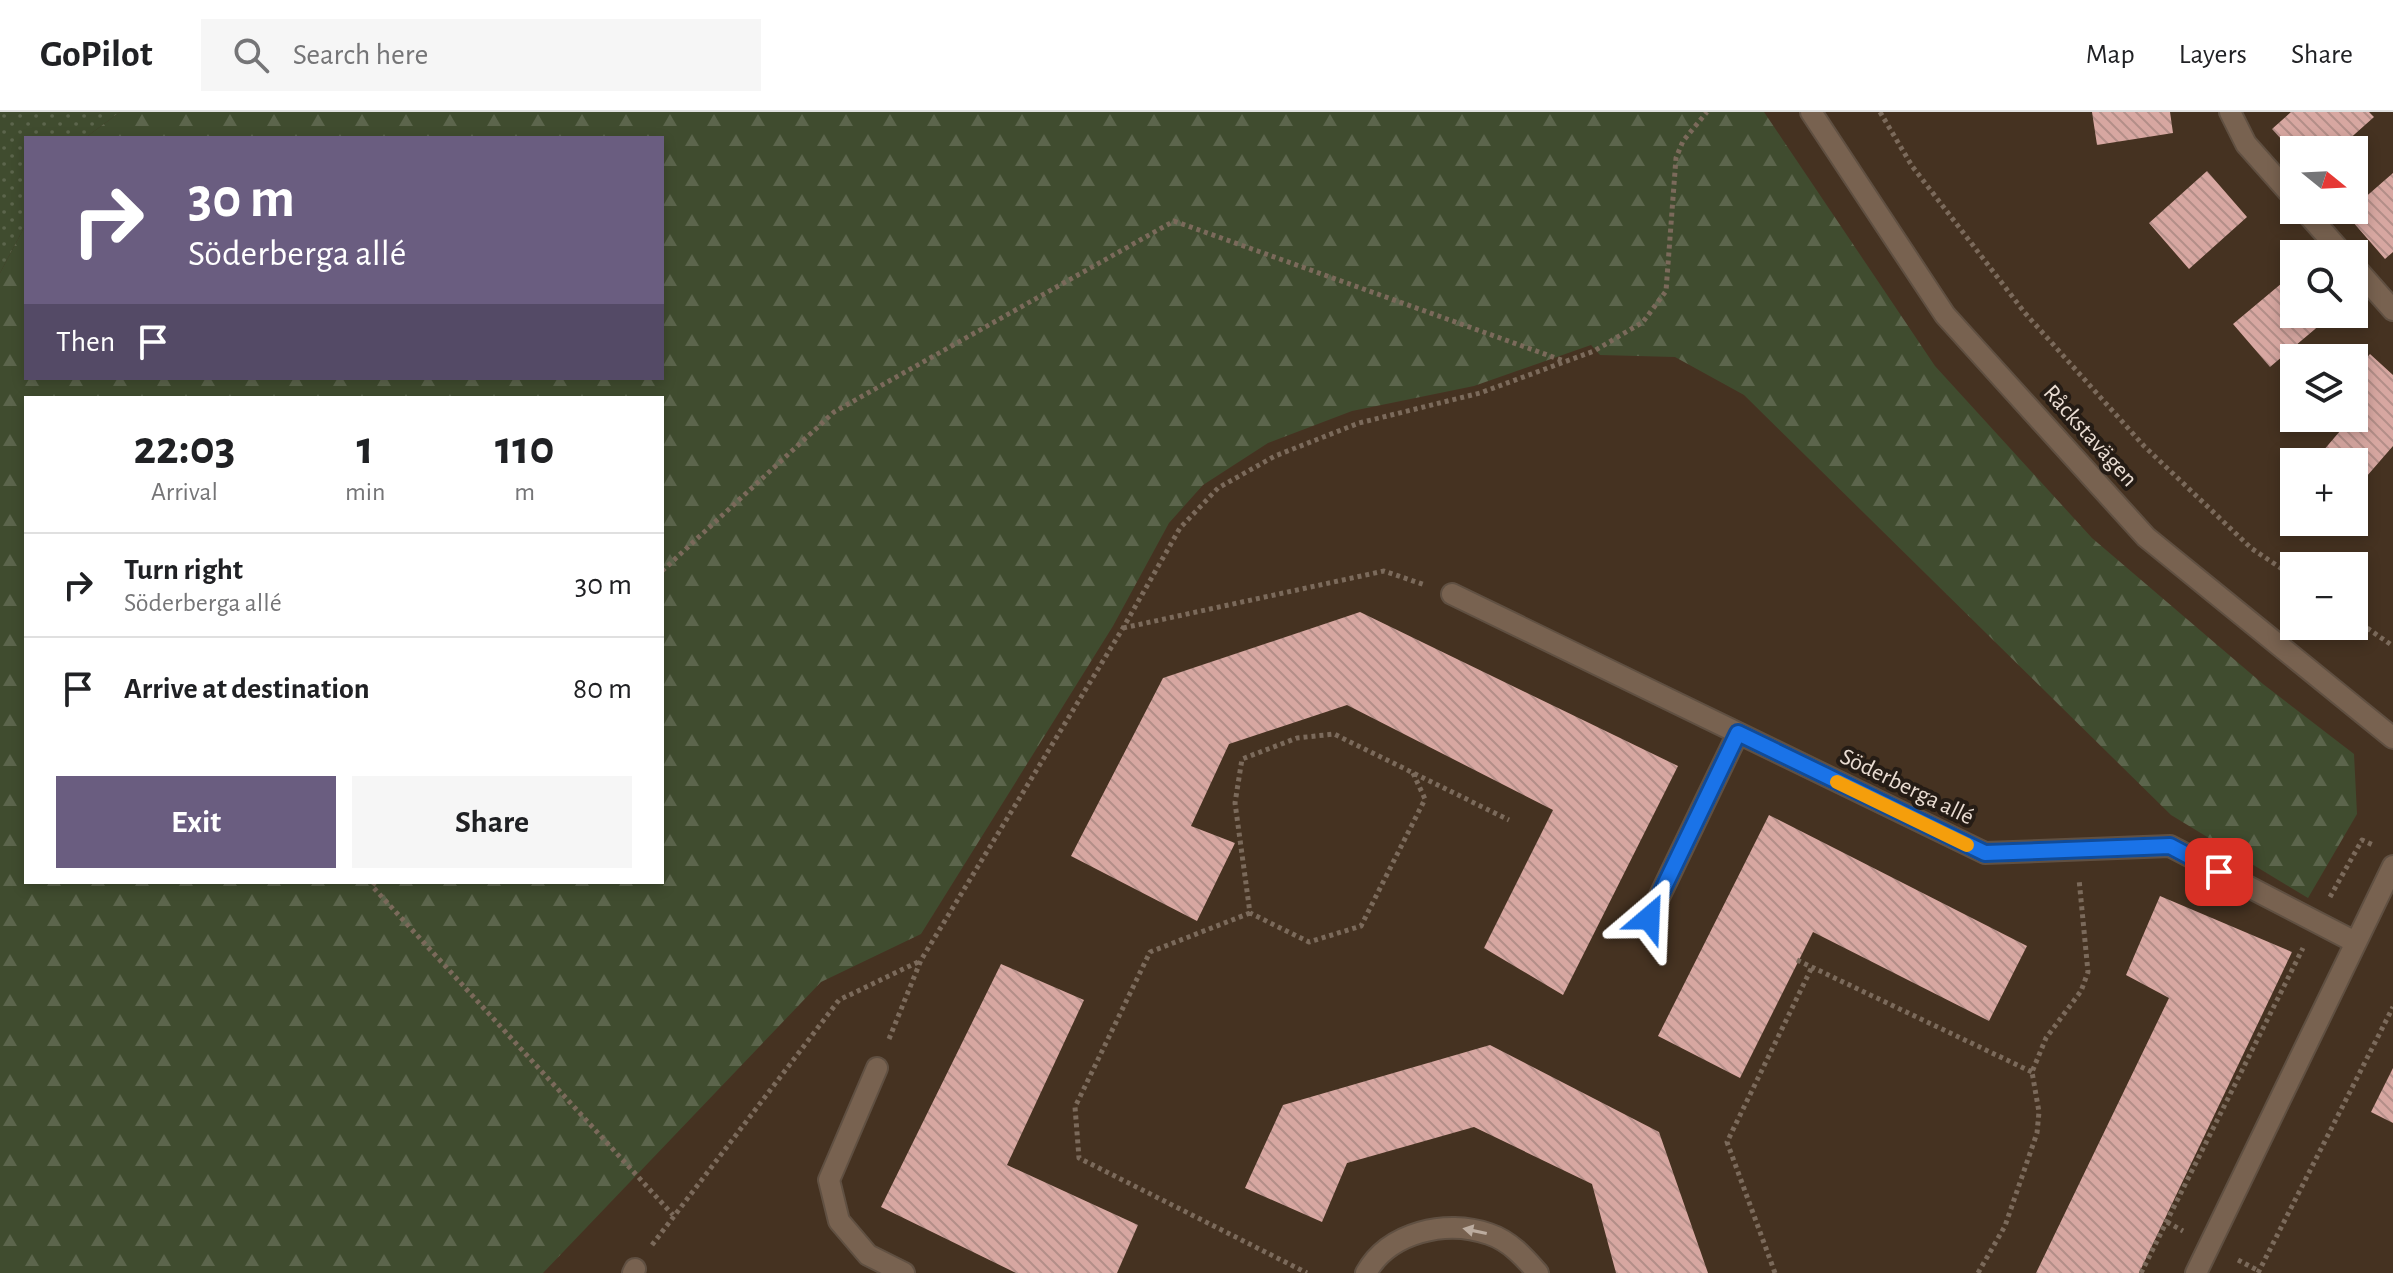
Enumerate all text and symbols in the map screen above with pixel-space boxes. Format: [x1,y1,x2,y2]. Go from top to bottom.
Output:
search box [201,19,761,91]
icon: search [229,33,273,77]
text: GoPilot [40,36,153,74]
text: Search here [293,40,428,70]
text: Map [2086,41,2135,69]
text: Layers [2179,41,2247,69]
text: Share [2291,41,2353,69]
north arrow [2280,136,2368,224]
map controls [2280,136,2368,640]
icon: right [56,168,160,272]
text: 30 m [188,171,295,227]
text: Söderberga allé [188,236,406,272]
button: search [2280,240,2368,328]
icon: arrive [131,320,175,364]
text: Then [56,327,115,357]
button: layers [2280,344,2368,432]
street label: Råckstavägen [2038,381,2142,491]
text: 22:03 [134,425,235,473]
text: 1 [357,425,374,473]
text: 110 [495,425,555,473]
button: + [2280,448,2368,536]
text: Arrival [151,479,218,505]
text: min [345,479,385,505]
text: m [514,479,535,505]
button: − [2280,552,2368,640]
text: Turn right [124,555,243,585]
icon: right [56,563,100,607]
text: 30 m [575,570,632,600]
text: Söderberga allé [124,590,282,616]
icon: arrive [56,667,100,711]
text: Arrive at destination [124,674,370,704]
text: 80 m [573,674,632,704]
street label: Söderberga allé [1836,744,1978,830]
button: Exit [56,776,336,868]
button: Share [352,776,632,868]
pin [2185,838,2253,906]
icon: arrive [2197,850,2241,894]
position arrow [1607,876,1691,960]
one-way arrow [1462,1224,1487,1237]

